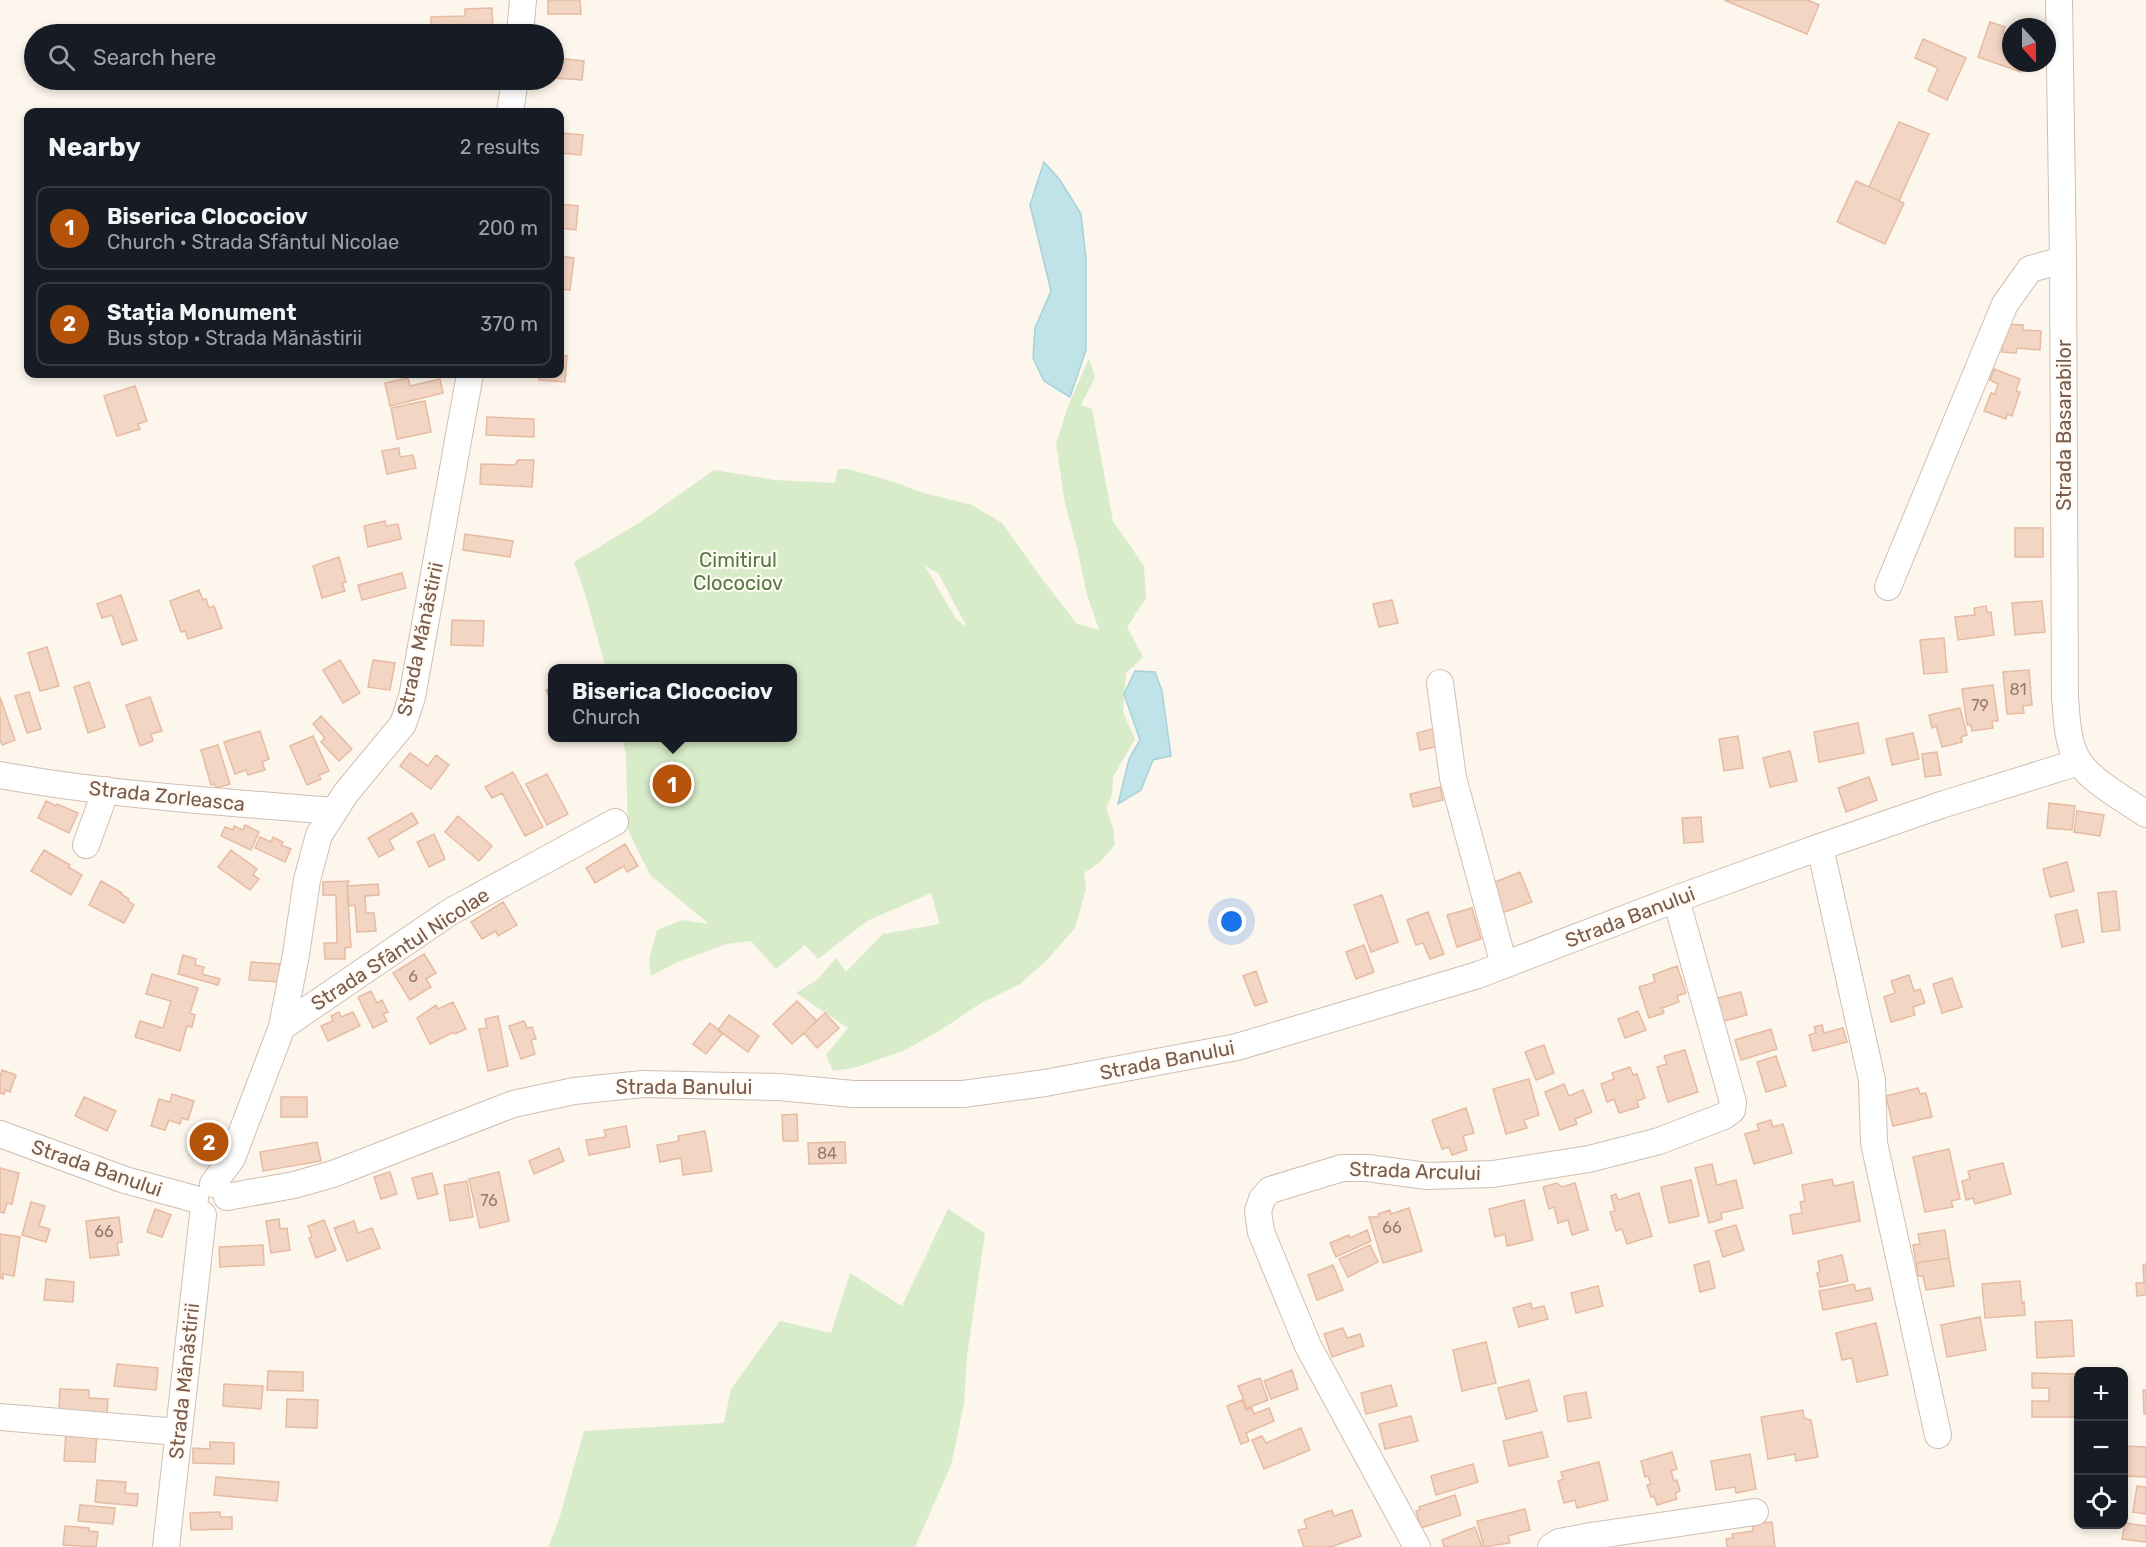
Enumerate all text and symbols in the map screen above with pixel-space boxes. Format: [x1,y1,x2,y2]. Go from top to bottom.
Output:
north arrow [2002,18,2056,72]
search box [24,24,564,90]
icon: search [45,41,78,74]
text: Search here [93,44,216,71]
text: Nearby [48,132,141,163]
text: 2 results [460,135,540,159]
text: Biserica Clocociov [107,203,308,230]
text: 1 [65,216,74,240]
text: 200 m [478,216,538,240]
text: Church · Strada Sfântul Nicolae [107,230,399,254]
text: Stația Monument [107,299,296,326]
text: 2 [63,312,76,336]
text: 370 m [480,312,538,336]
text: Bus stop · Strada Mănăstirii [107,326,362,350]
street label: Strada Basarabilor [2052,339,2076,511]
park label: Cimitirul Clocociov [693,548,783,595]
street label: Strada Mănăstirii [392,560,448,718]
popup [548,664,797,742]
text: Biserica Clocociov [572,678,773,705]
house number: 81 [2009,680,2027,699]
house number: 79 [1971,696,1989,715]
text: Church [572,705,640,729]
pin: 1 [652,762,692,806]
street label: Strada Zorleasca [88,776,246,816]
street label: Strada Banului [1562,881,1698,953]
street label: Strada Sfântul Nicolae [306,882,494,1016]
your location [1217,907,1246,936]
house number: 6 [408,967,418,986]
street label: Strada Banului [1098,1035,1236,1085]
street label: Strada Banului [616,1075,752,1099]
pin: 2 [190,1120,228,1164]
street label: Strada Banului [28,1134,166,1202]
house number: 84 [817,1144,837,1163]
street label: Strada Arcului [1349,1157,1481,1185]
house number: 76 [480,1191,498,1210]
house number: 66 [1382,1218,1402,1237]
house number: 66 [94,1222,114,1241]
street label: Strada Mănăstirii [164,1302,204,1460]
map controls [2074,1367,2128,1529]
button: + [2074,1367,2128,1421]
button: − [2074,1421,2128,1475]
button: locate [2074,1475,2128,1529]

